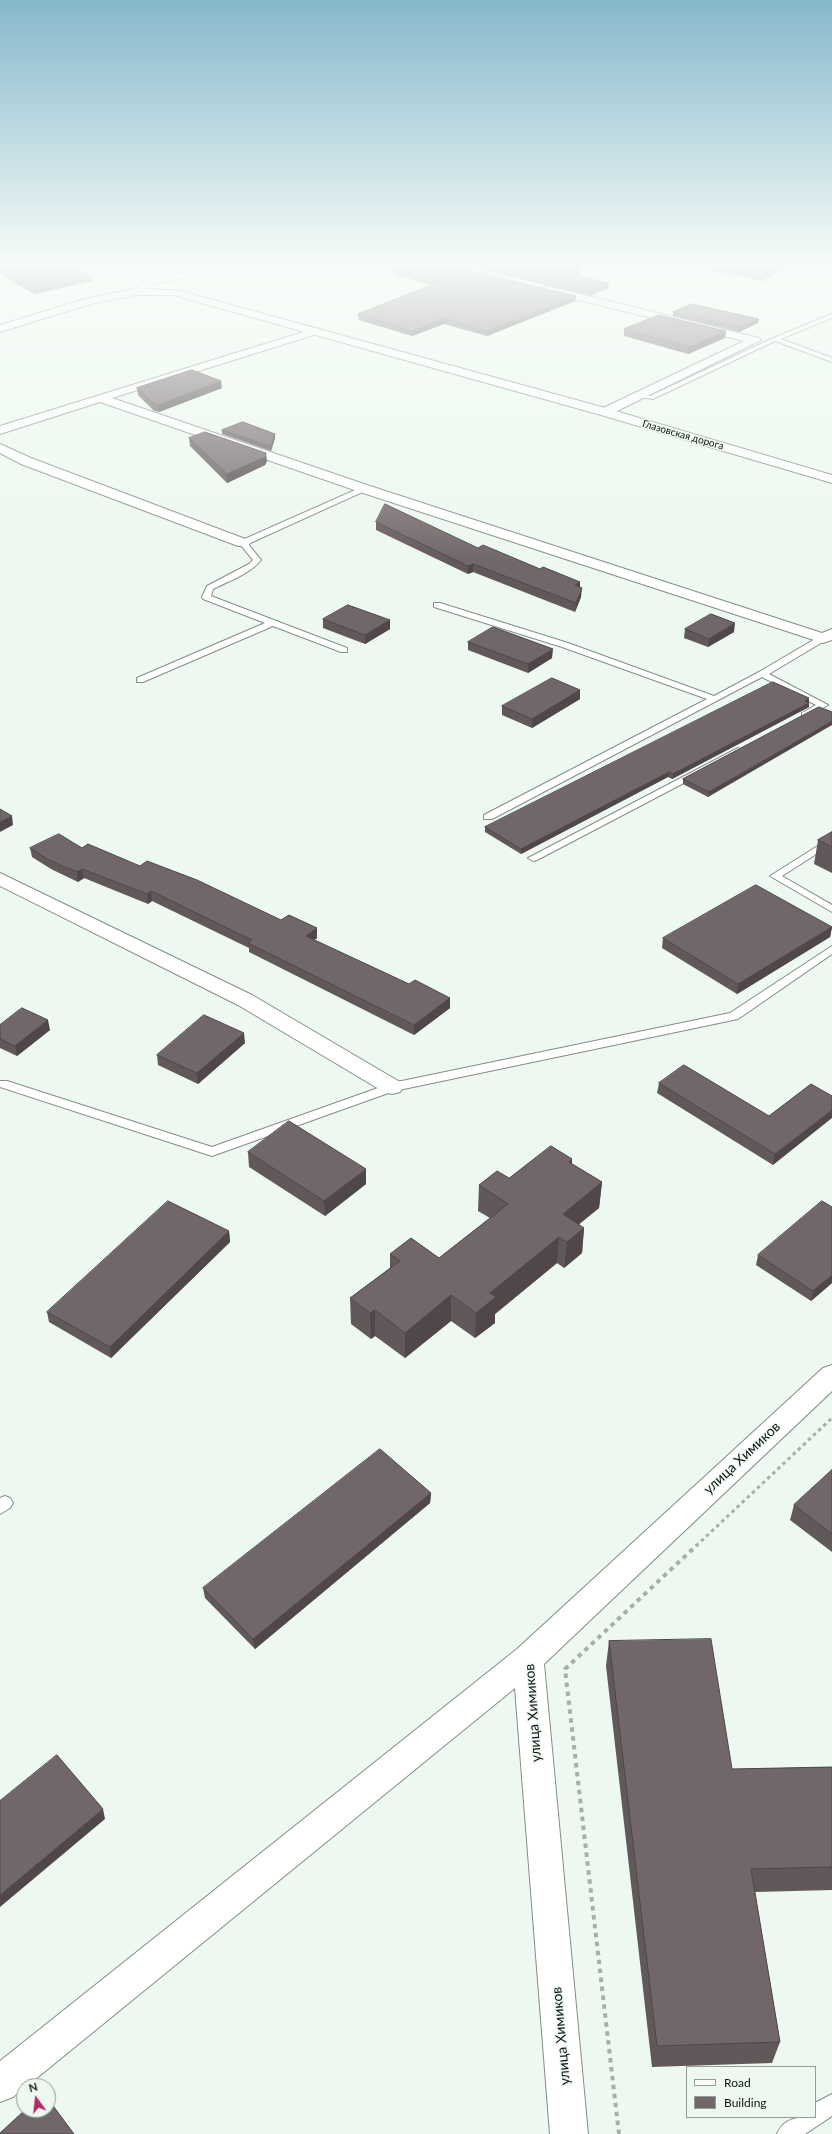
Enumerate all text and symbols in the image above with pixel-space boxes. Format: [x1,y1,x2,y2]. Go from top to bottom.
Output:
street label: Глазовская дорога [641,418,725,452]
street label: улица Химиков [700,1418,784,1498]
street label: улица Химиков [521,1663,545,1763]
street label: улица Химиков [548,1986,574,2086]
legend [686,2066,816,2118]
text: Road [724,2075,751,2090]
north arrow [16,2078,56,2118]
text: N [27,2080,39,2094]
text: Building [724,2095,767,2110]

